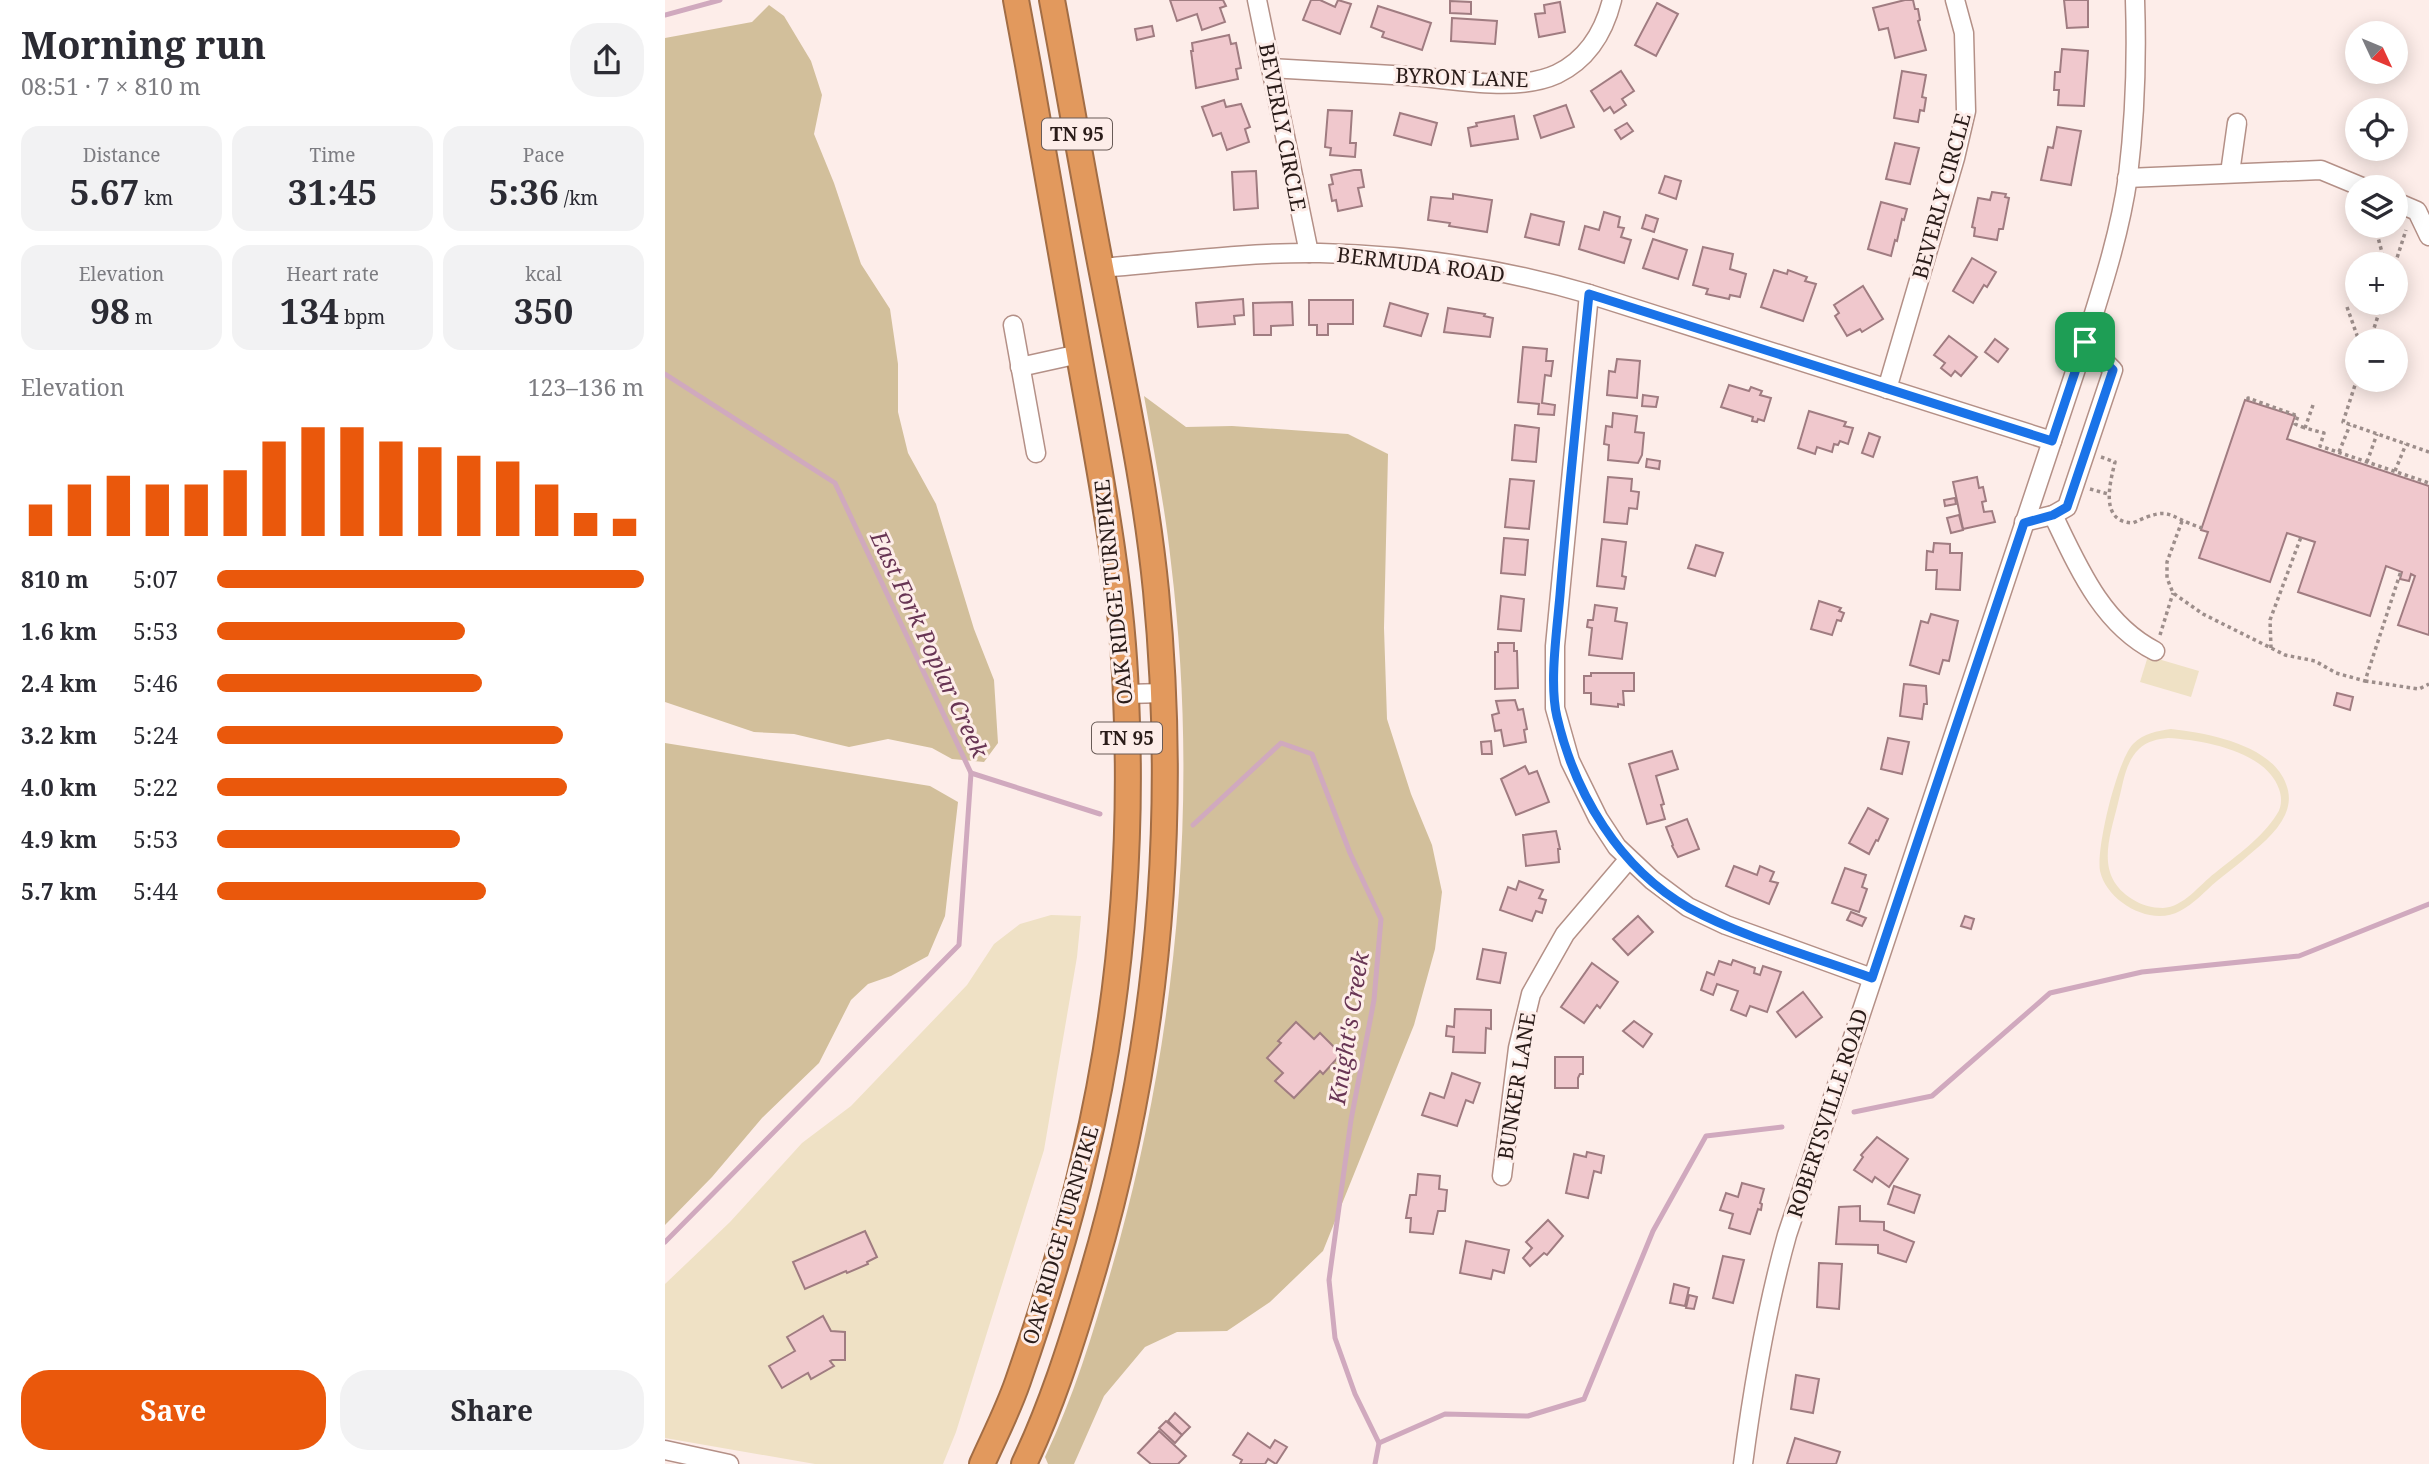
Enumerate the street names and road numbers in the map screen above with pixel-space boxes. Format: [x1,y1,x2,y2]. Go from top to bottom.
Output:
street label: BEVERLY CIRCLE [1253,40,1313,214]
street label: BYRON LANE [1395,61,1529,93]
street label: BEVERLY CIRCLE [1905,110,1977,282]
road number: TN 95 [1042,118,1112,150]
street label: BERMUDA ROAD [1335,240,1507,288]
street label: OAK RIDGE TURNPIKE [1087,478,1139,706]
road number: TN 95 [1092,722,1162,754]
street label: ROBERTSVILLE ROAD [1780,1005,1874,1221]
street label: BUNKER LANE [1491,1010,1541,1162]
street label: OAK RIDGE TURNPIKE [1015,1122,1105,1348]

